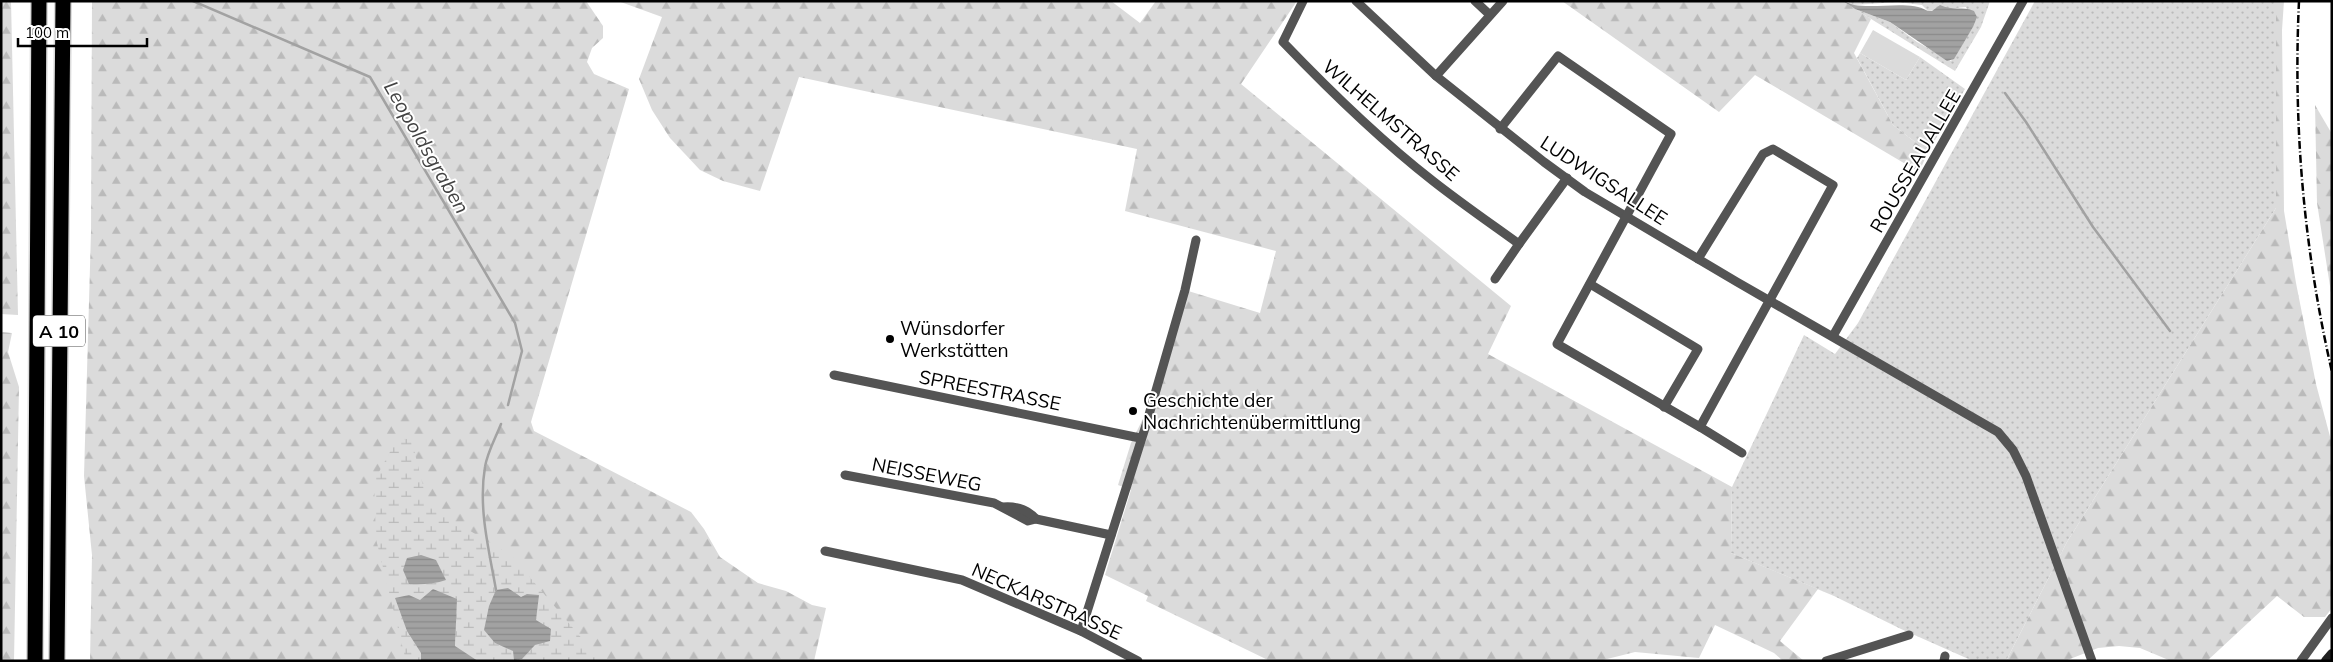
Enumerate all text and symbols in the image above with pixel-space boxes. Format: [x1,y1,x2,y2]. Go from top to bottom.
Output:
scale bar [18,15,146,47]
text: 100 m [25,23,69,42]
street label: WILHELMSTRASSE [1318,54,1464,186]
water label: Leopoldsgraben [379,76,475,218]
street label: ROUSSEAUALLEE [1864,85,1966,237]
street label: LUDWIGSALLEE [1536,130,1672,230]
road number: A 10 [33,316,85,346]
place label: Wünsdorfer Werkstätten [900,316,1009,362]
marker: Wünsdorfer Werkstätten [884,333,896,345]
street label: SPREESTRASSE [917,364,1063,416]
place label: Geschichte der Nachrichtenübermittlung [1143,388,1361,434]
marker: Geschichte der Nachrichtenübermittlung [1127,405,1139,417]
street label: NEISSEWEG [870,452,984,496]
street label: NECKARSTRASSE [968,557,1126,645]

